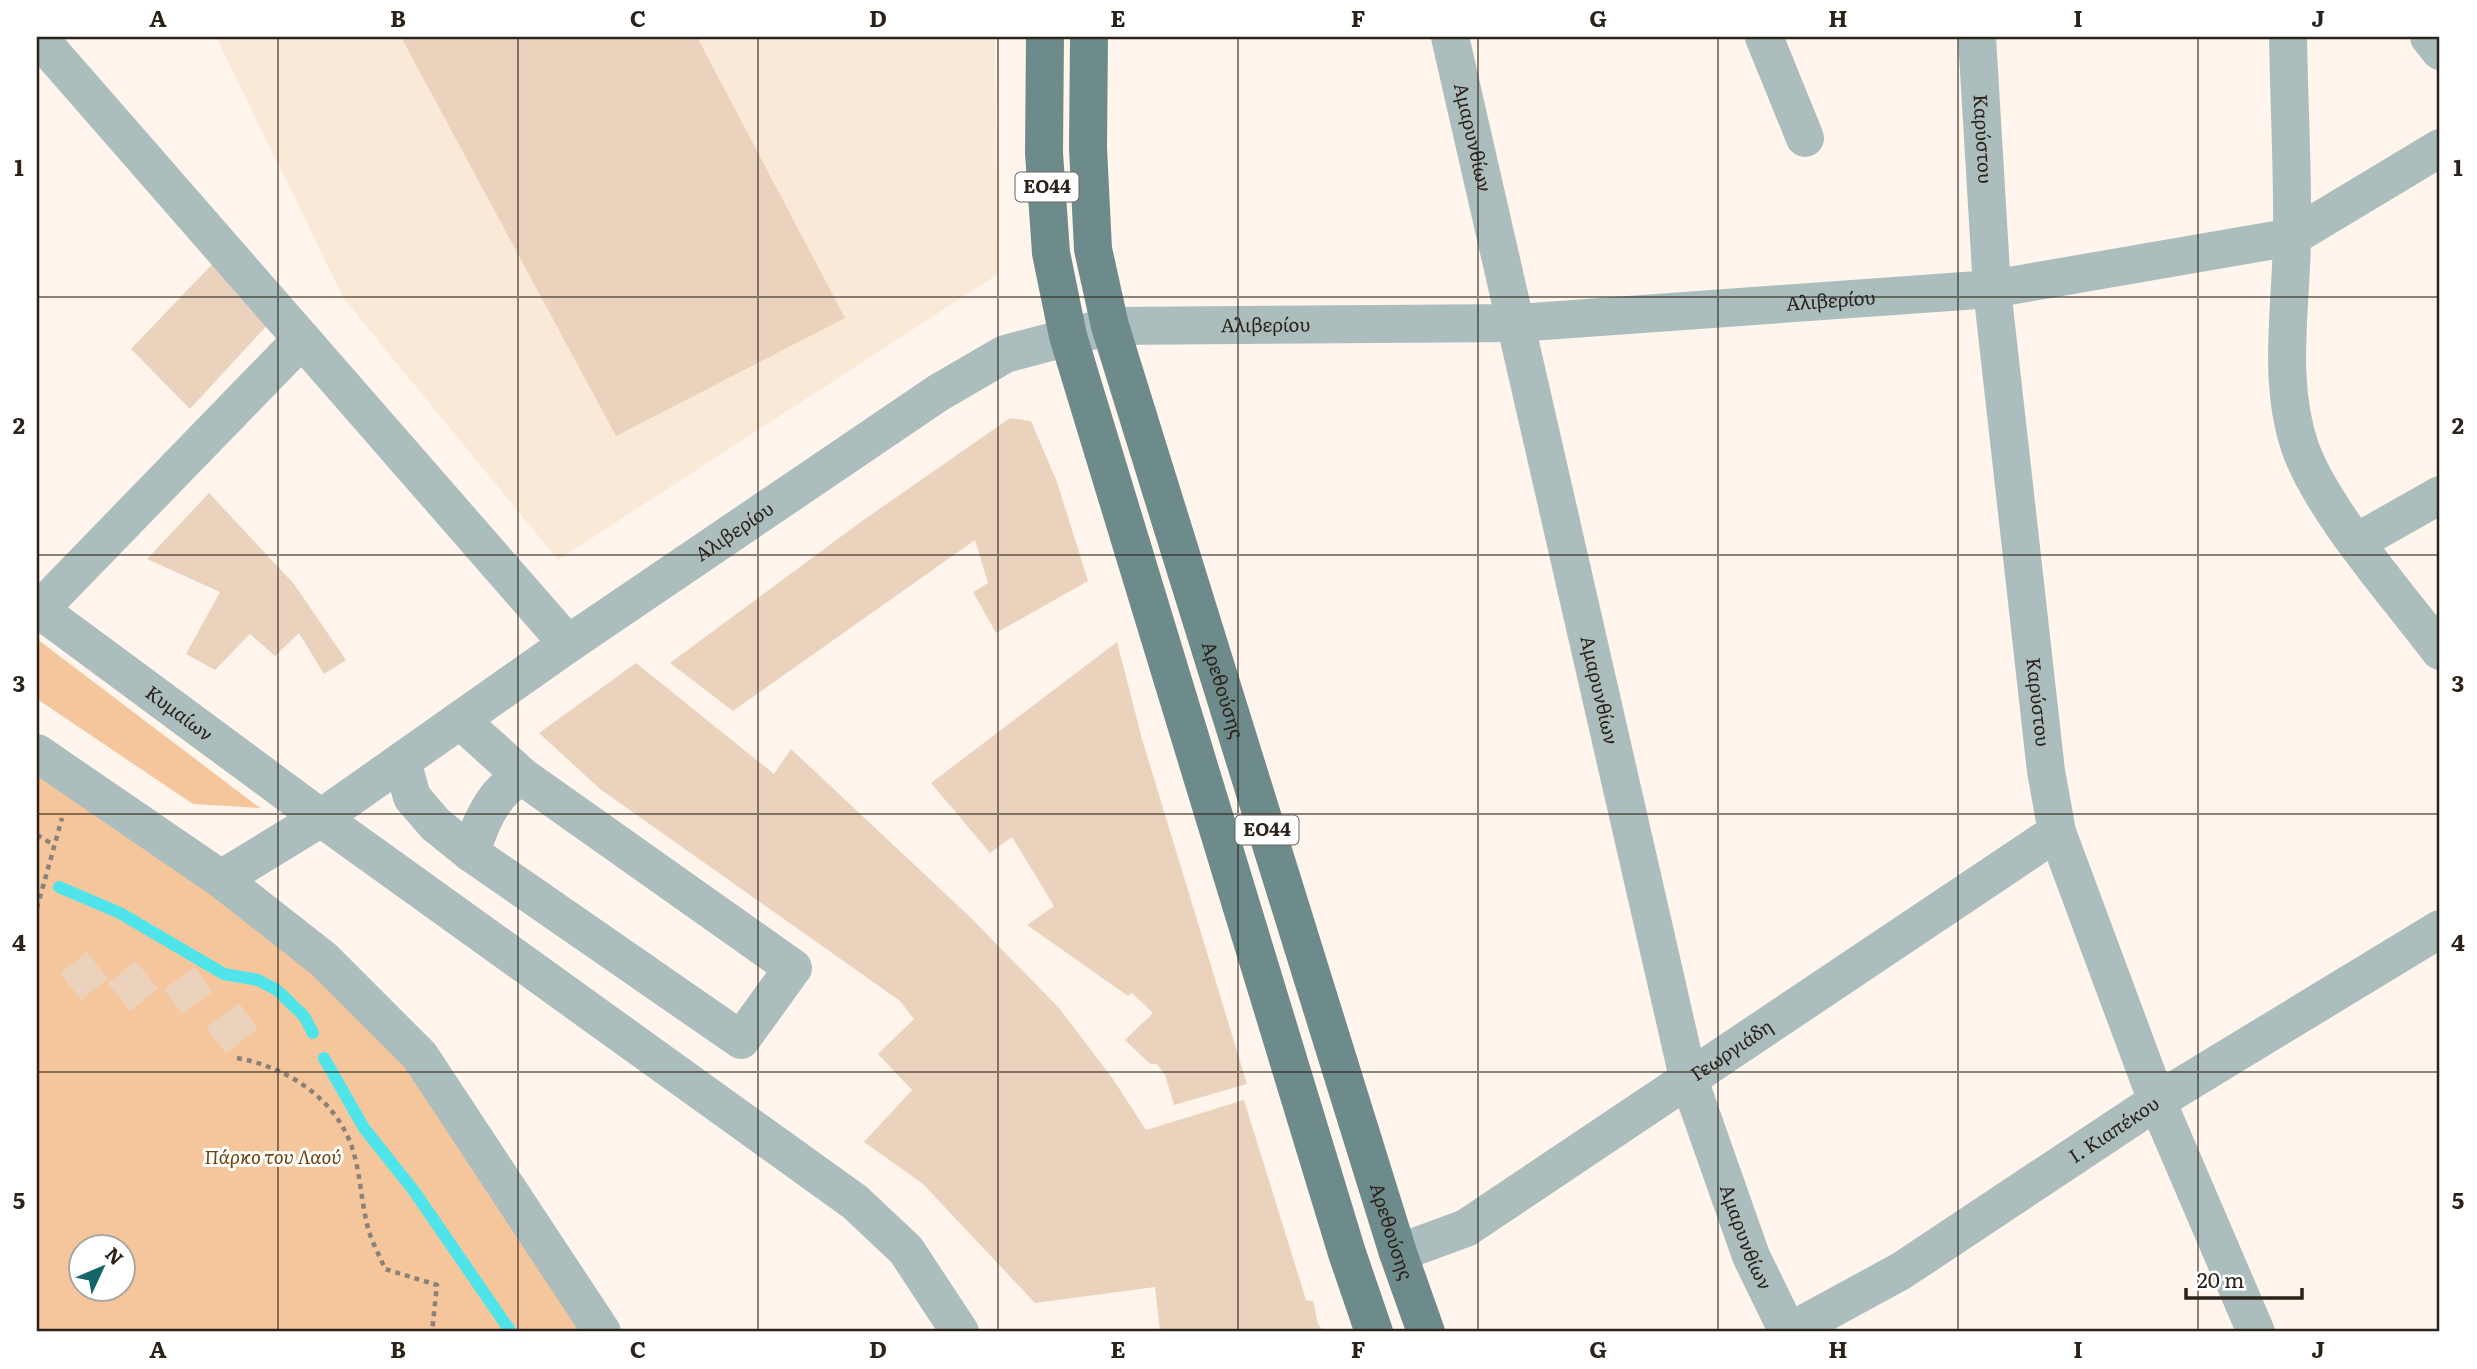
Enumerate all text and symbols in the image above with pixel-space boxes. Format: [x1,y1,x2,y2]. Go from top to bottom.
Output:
text: A [149,0,167,34]
text: B [390,0,406,34]
text: C [630,0,646,34]
text: D [869,0,887,34]
text: E [1110,0,1126,34]
text: F [1351,0,1366,34]
text: G [1589,0,1607,34]
text: H [1828,0,1848,34]
text: I [2073,0,2083,34]
text: J [2311,0,2325,34]
street label: Αμαρυνθίων [1448,80,1500,195]
street label: Καρύστου [1967,93,2001,184]
text: 1 [14,149,24,183]
text: 1 [2453,149,2463,183]
road number: ΕΟ44 [1016,172,1078,202]
street label: Αλιβερίου [1785,282,1876,317]
street label: Αλιβερίου [1221,310,1310,338]
text: 2 [13,407,25,441]
text: 2 [2452,407,2464,441]
street label: Αλιβερίου [689,494,778,567]
street label: Αμαρυνθίων [1574,632,1627,747]
street label: Αρεθούσης [1196,638,1252,742]
street label: Καρύστου [2020,656,2058,748]
text: 3 [13,665,25,699]
text: 3 [2452,665,2464,699]
street label: Κυμαίων [140,678,220,747]
road number: ΕΟ44 [1236,816,1298,844]
text: 4 [12,924,26,958]
text: 4 [2451,924,2465,958]
street label: Γεωργιάδη [1684,1012,1778,1087]
street label: Ι. Κιαπέκου [2062,1089,2164,1169]
park label: Πάρκο του Λαού [204,1142,342,1170]
street label: Αρεθούσης [1364,1179,1421,1283]
street label: Αμαρυνθίων [1714,1180,1780,1294]
text: 5 [13,1182,25,1216]
text: 5 [2452,1182,2464,1216]
north arrow [66,1232,136,1302]
text: N [99,1240,131,1271]
scale bar [2186,1257,2302,1301]
text: 20 m [2197,1263,2244,1294]
text: A [149,1331,167,1365]
text: B [390,1331,406,1365]
text: C [630,1331,646,1365]
text: D [869,1331,887,1365]
text: E [1110,1331,1126,1365]
text: F [1351,1331,1366,1365]
text: G [1589,1331,1607,1365]
text: H [1828,1331,1848,1365]
text: I [2073,1331,2083,1365]
text: J [2311,1331,2325,1365]

